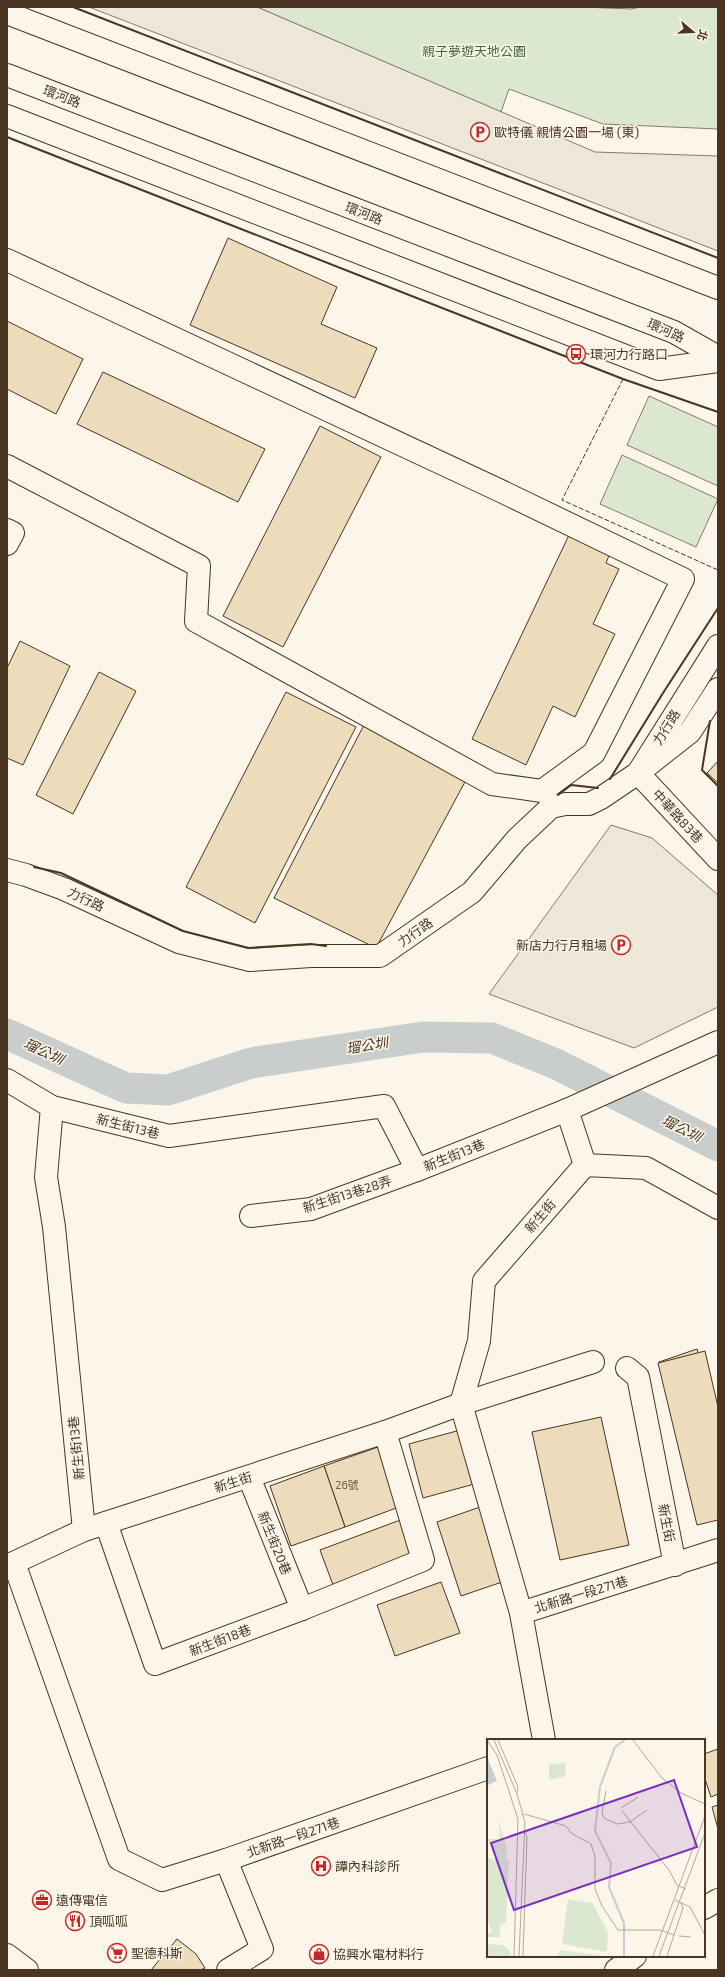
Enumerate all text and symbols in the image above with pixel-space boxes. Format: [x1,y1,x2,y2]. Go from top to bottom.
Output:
north arrow [673,12,713,52]
text: 北 [695,28,711,43]
park label: 親子夢遊天地公園 [422,43,526,59]
street label: 環河路 [41,82,83,110]
parking icon: 歐特儀 親情公園一場 (東) [469,121,491,143]
place label: 歐特儀 親情公園一場 (東) [494,124,639,140]
street label: 環河路 [343,199,385,227]
street label: 環河路 [645,315,687,345]
bus stop icon: 環河力行路口 [565,343,587,365]
place label: 環河力行路口 [590,346,668,362]
street label: 力行路 [649,706,683,748]
street label: 中華路83巷 [649,786,707,846]
street label: 力行路 [65,884,107,914]
street label: 力行路 [394,914,436,950]
parking icon: 新店力行月租場 [610,934,632,956]
place label: 新店力行月租場 [516,937,607,953]
water label: 瑠公圳 [345,1033,391,1057]
water label: 瑠公圳 [21,1034,68,1068]
street label: 新生街13巷 [95,1110,161,1142]
water label: 瑠公圳 [659,1111,706,1146]
street label: 新生街13巷 [421,1136,487,1174]
street label: 新生街13巷28弄 [300,1172,394,1216]
street label: 新生街 [521,1196,559,1236]
street label: 新生街13巷 [65,1415,87,1481]
street label: 新生街 [212,1468,254,1496]
house number: 26號 [335,1478,359,1491]
street label: 新生街 [655,1502,679,1544]
street label: 新生街20巷 [255,1509,295,1577]
street label: 北新路一段271巷 [532,1572,630,1616]
street label: 新生街18巷 [187,1621,253,1659]
inset map [487,1739,705,1957]
street label: 北新路一段271巷 [244,1814,342,1860]
hospital icon: 譚內科診所 [310,1855,332,1877]
place label: 譚內科診所 [335,1858,400,1874]
office icon: 遠傳電信 [31,1889,53,1911]
place label: 遠傳電信 [56,1892,108,1908]
restaurant icon: 頂呱呱 [64,1910,86,1932]
place label: 頂呱呱 [89,1913,128,1929]
supermarket icon: 聖德科斯 [106,1942,128,1964]
shop icon: 協興水電材料行 [308,1943,330,1965]
place label: 聖德科斯 [131,1945,183,1961]
place label: 協興水電材料行 [333,1946,424,1962]

